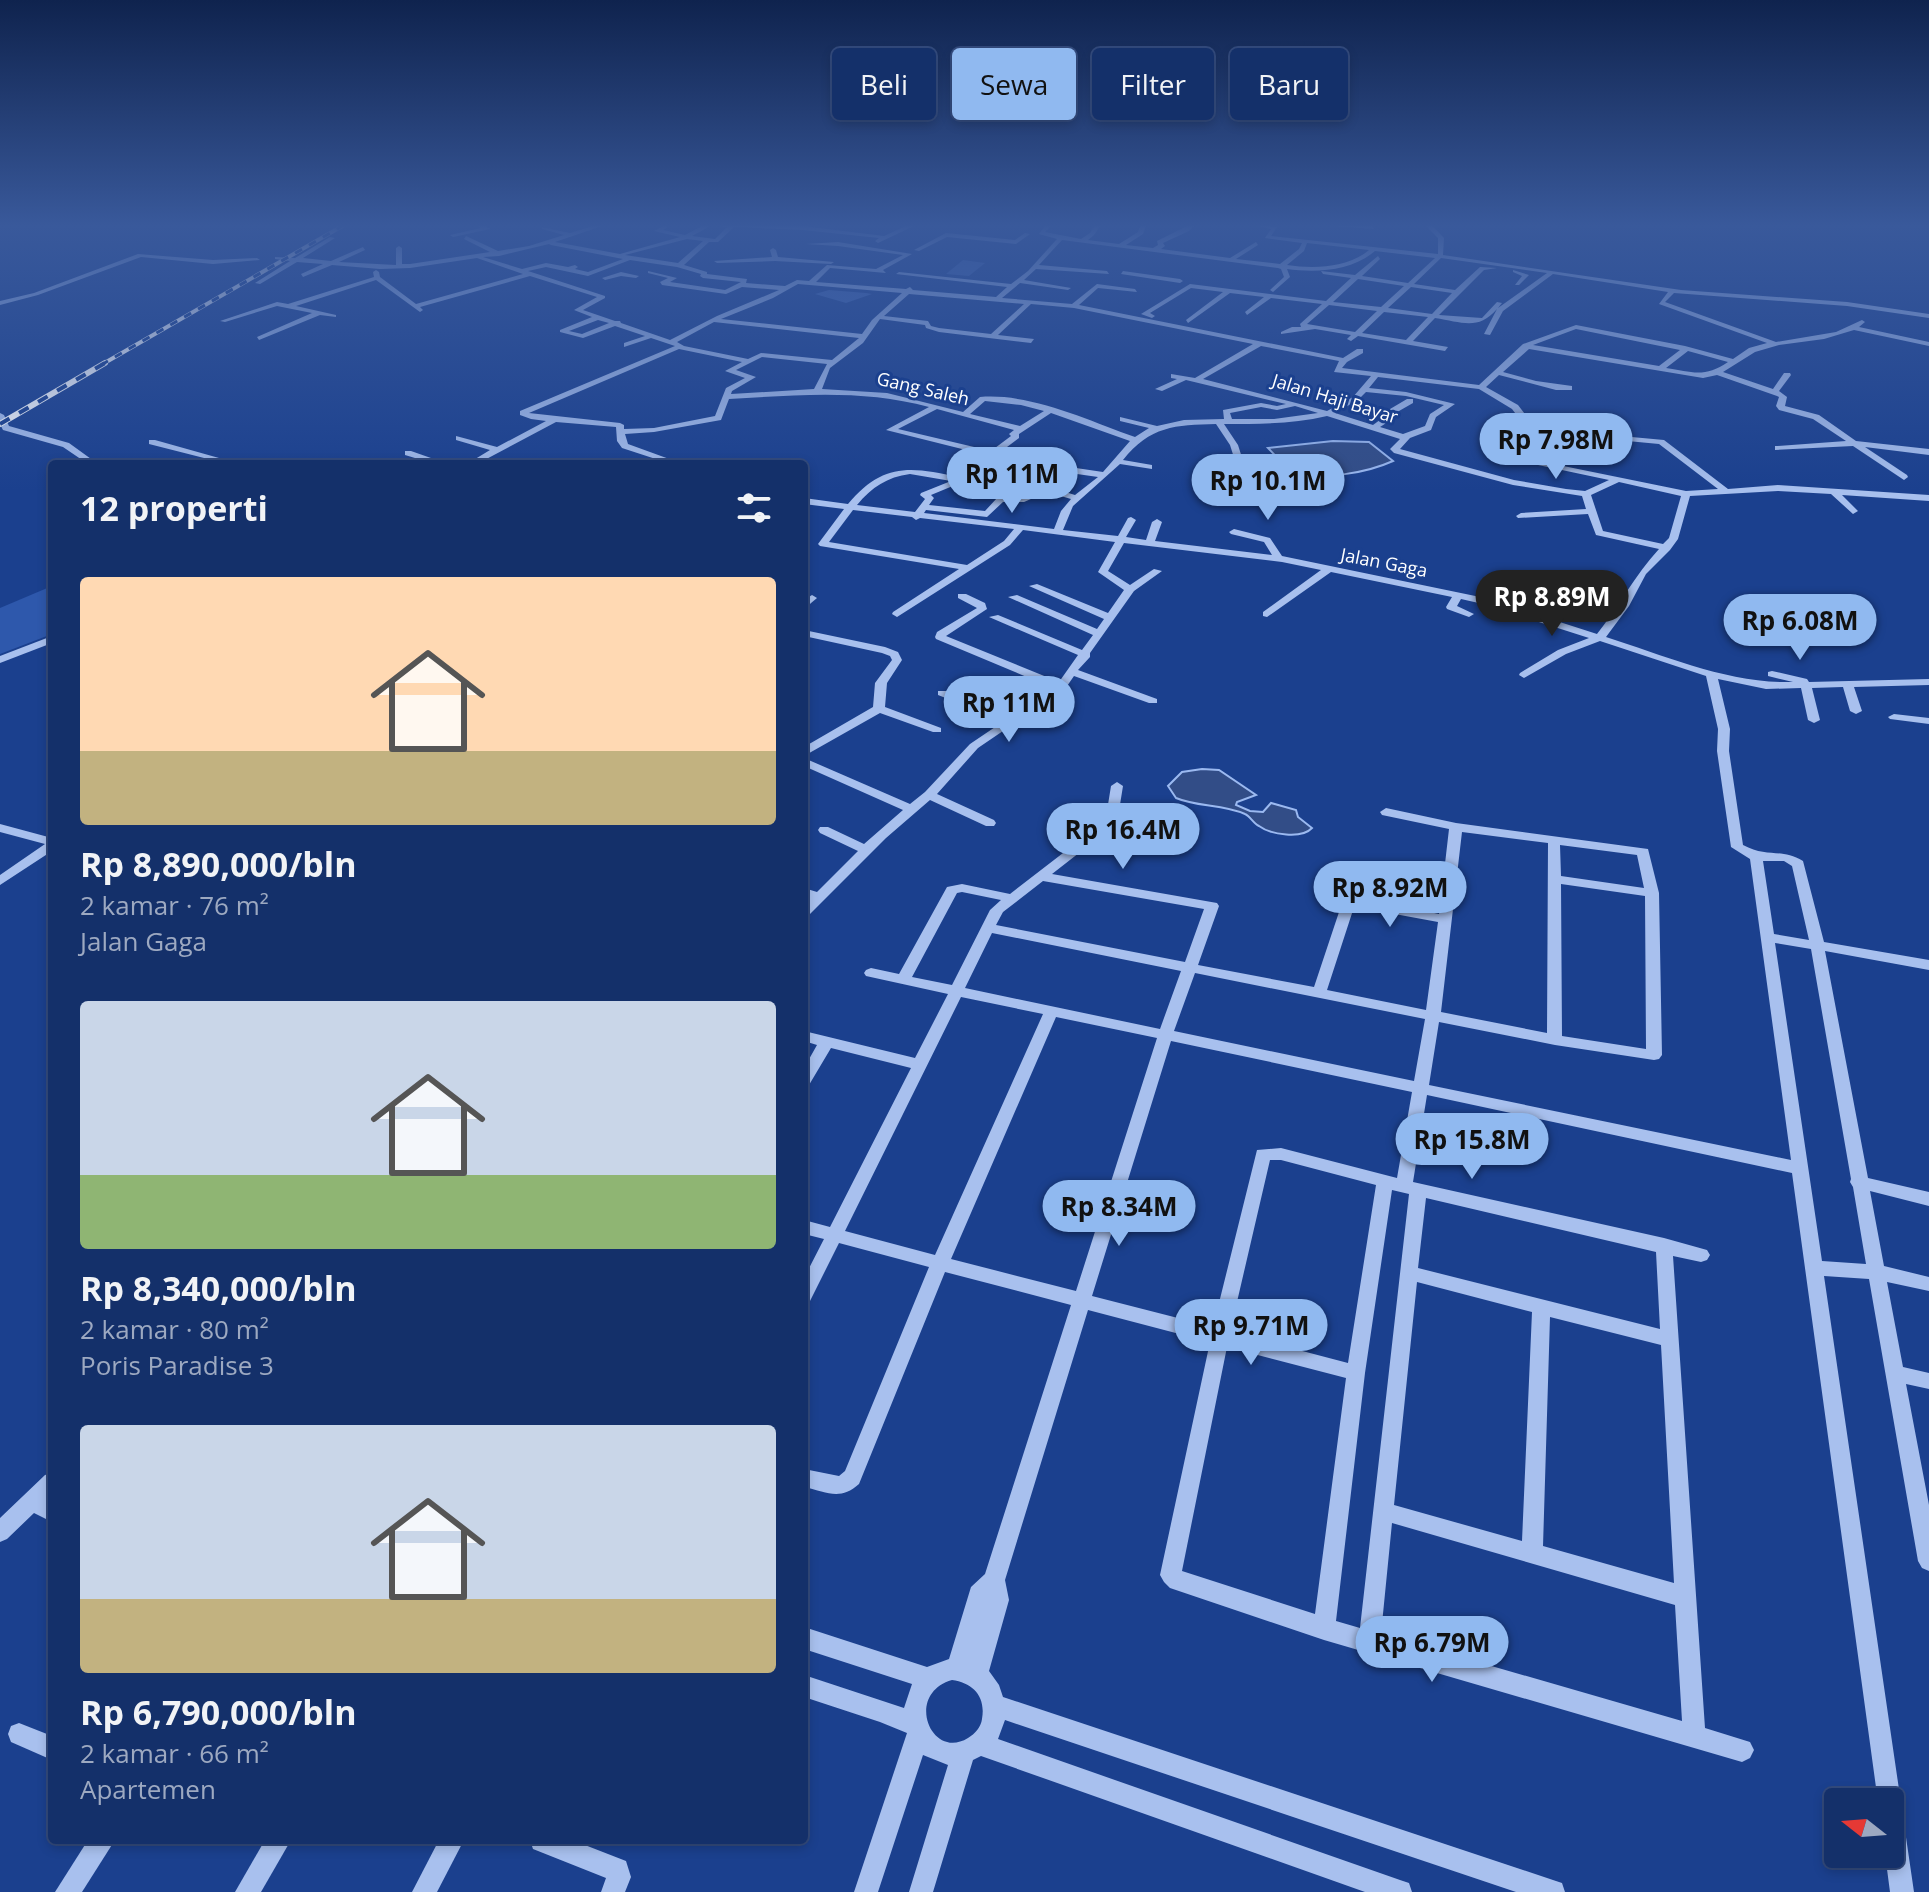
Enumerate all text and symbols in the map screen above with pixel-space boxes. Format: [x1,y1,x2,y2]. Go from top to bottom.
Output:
chip: Beli [832,48,936,120]
chip: Sewa [952,48,1076,120]
chip: Filter [1092,48,1214,120]
chip: Baru [1230,48,1348,120]
street label: Gang Saleh [875,366,972,410]
street label: Jalan Haji Bayar [1268,367,1402,429]
pin: Rp 7.98M [1473,413,1639,481]
text: Rp 7.98M [1498,421,1614,457]
pin: Rp 11M [947,447,1077,515]
pin: Rp 10.1M [1185,454,1351,522]
text: Rp 11M [965,455,1059,491]
text: Rp 10.1M [1210,462,1326,498]
text: 12 properti [80,485,268,531]
icon: filters [732,486,776,530]
street label: Jalan Gaga [1337,541,1430,582]
pin: Rp 8.89M [1469,570,1635,638]
text: Rp 8.89M [1494,578,1610,614]
pin: Rp 6.08M [1717,594,1883,662]
text: Rp 6.08M [1742,602,1858,638]
icon: home [356,629,500,773]
pin: Rp 11M [944,676,1074,744]
text: Rp 11M [962,684,1056,720]
pin: Rp 16.4M [1040,803,1206,871]
text: Rp 16.4M [1065,811,1181,847]
text: Rp 8,890,000/bln [80,841,357,887]
pin: Rp 8.92M [1307,861,1473,929]
text: Rp 8.92M [1332,869,1448,905]
text: 2 kamar · 76 m² [80,887,269,923]
text: Jalan Gaga [80,923,207,959]
icon: home [356,1053,500,1197]
pin: Rp 15.8M [1389,1113,1555,1181]
text: Rp 15.8M [1414,1121,1530,1157]
pin: Rp 8.34M [1036,1180,1202,1248]
text: Rp 8.34M [1061,1188,1177,1224]
text: Rp 8,340,000/bln [80,1265,357,1311]
pin: Rp 9.71M [1168,1299,1334,1367]
text: Rp 9.71M [1193,1307,1309,1343]
text: 2 kamar · 80 m² [80,1311,269,1347]
text: Poris Paradise 3 [80,1347,274,1383]
icon: home [356,1477,500,1621]
pin: Rp 6.79M [1349,1616,1515,1684]
text: Rp 6.79M [1374,1624,1490,1660]
text: Rp 6,790,000/bln [80,1689,357,1735]
text: 2 kamar · 66 m² [80,1735,269,1771]
text: Apartemen [80,1771,216,1807]
north arrow [1824,1788,1904,1868]
map controls [1824,1788,1904,1868]

